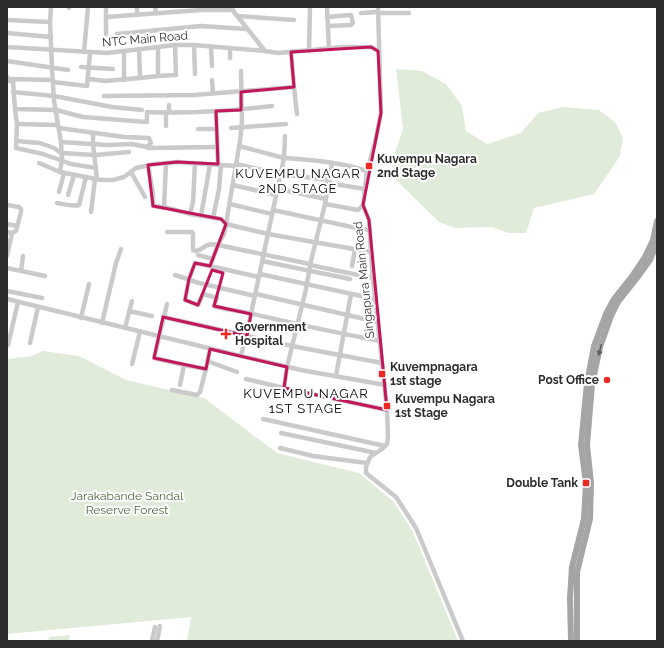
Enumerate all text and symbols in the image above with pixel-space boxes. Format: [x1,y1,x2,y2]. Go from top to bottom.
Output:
street label: NTC Main Road [102,28,188,50]
place label: Kuvempu Nagara 2nd Stage [377,152,477,180]
marker: Kuvempu Nagara 2nd Stage [364,161,374,171]
district label: KUVEMPU NAGAR 2ND STAGE [235,166,361,196]
street label: Singapura Main Road [351,221,377,339]
place label: Government Hospital [235,320,307,348]
marker: Government Hospital [220,328,232,340]
one-way arrow [596,344,602,357]
place label: Kuvempnagara 1st stage [390,360,478,388]
marker: Kuvempnagara 1st stage [377,369,387,379]
place label: Post Office [538,373,599,387]
marker: Post Office [602,375,612,385]
district label: KUVEMPU NAGAR 1ST STAGE [243,386,369,416]
place label: Kuvempu Nagara 1st Stage [395,392,495,420]
marker: Kuvempu Nagara 1st Stage [382,401,392,411]
place label: Double Tank [506,476,578,490]
marker: Double Tank [581,478,591,488]
park label: Jarakabande Sandal Reserve Forest [71,489,184,517]

